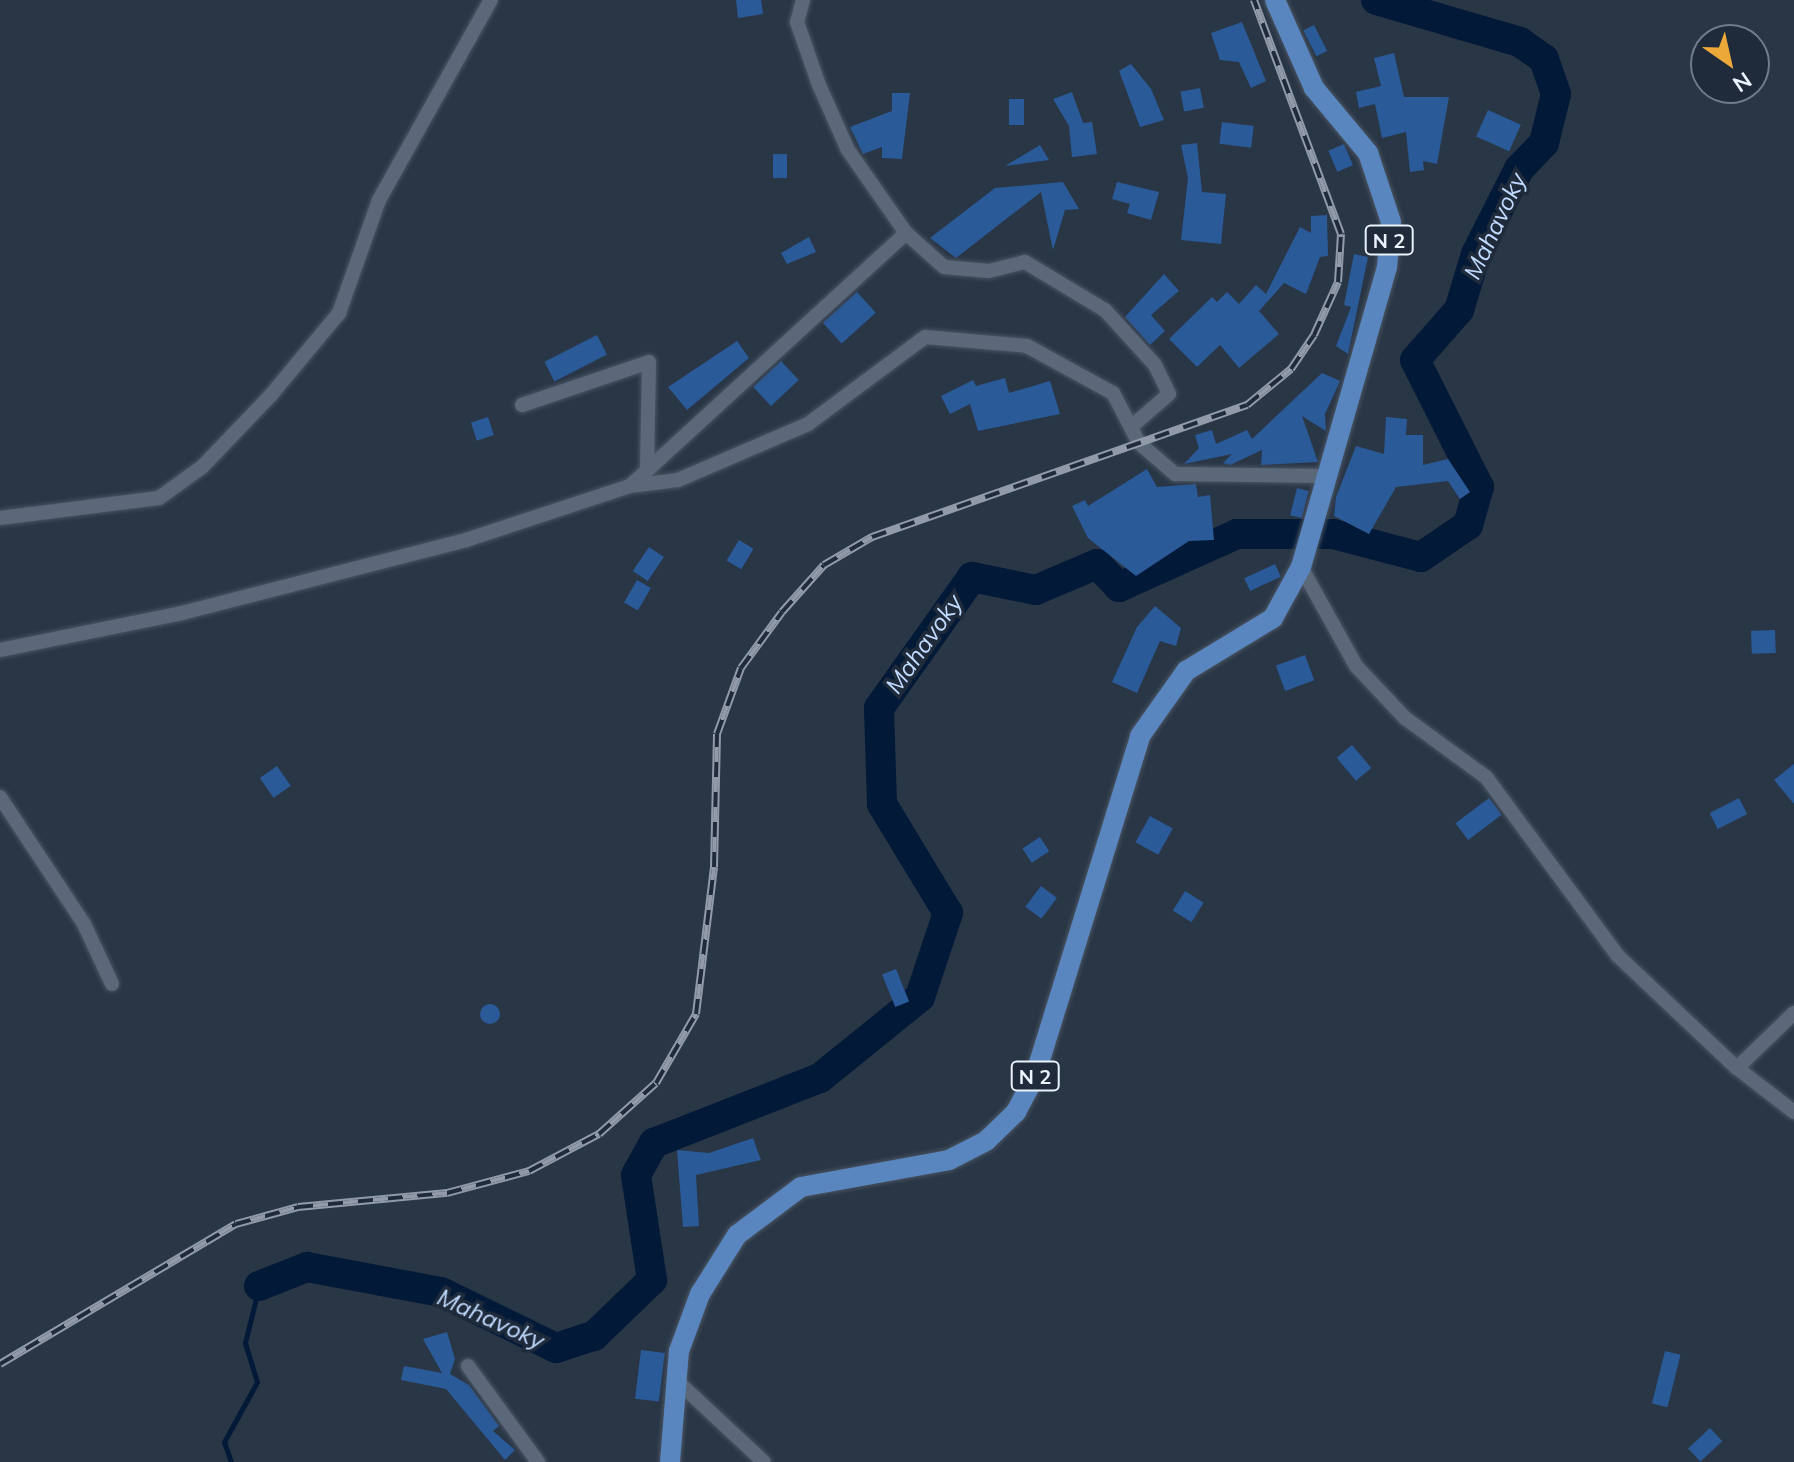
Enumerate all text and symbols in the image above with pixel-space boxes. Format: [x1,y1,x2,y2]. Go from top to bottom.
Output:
north arrow [1690,24,1770,104]
text: N [1728,66,1757,98]
water label: Mahavoky [1458,168,1532,284]
road number: N 2 [1363,224,1415,256]
water label: Mahavoky [879,589,969,699]
road number: N 2 [1009,1060,1061,1092]
water label: Mahavoky [433,1283,549,1355]

